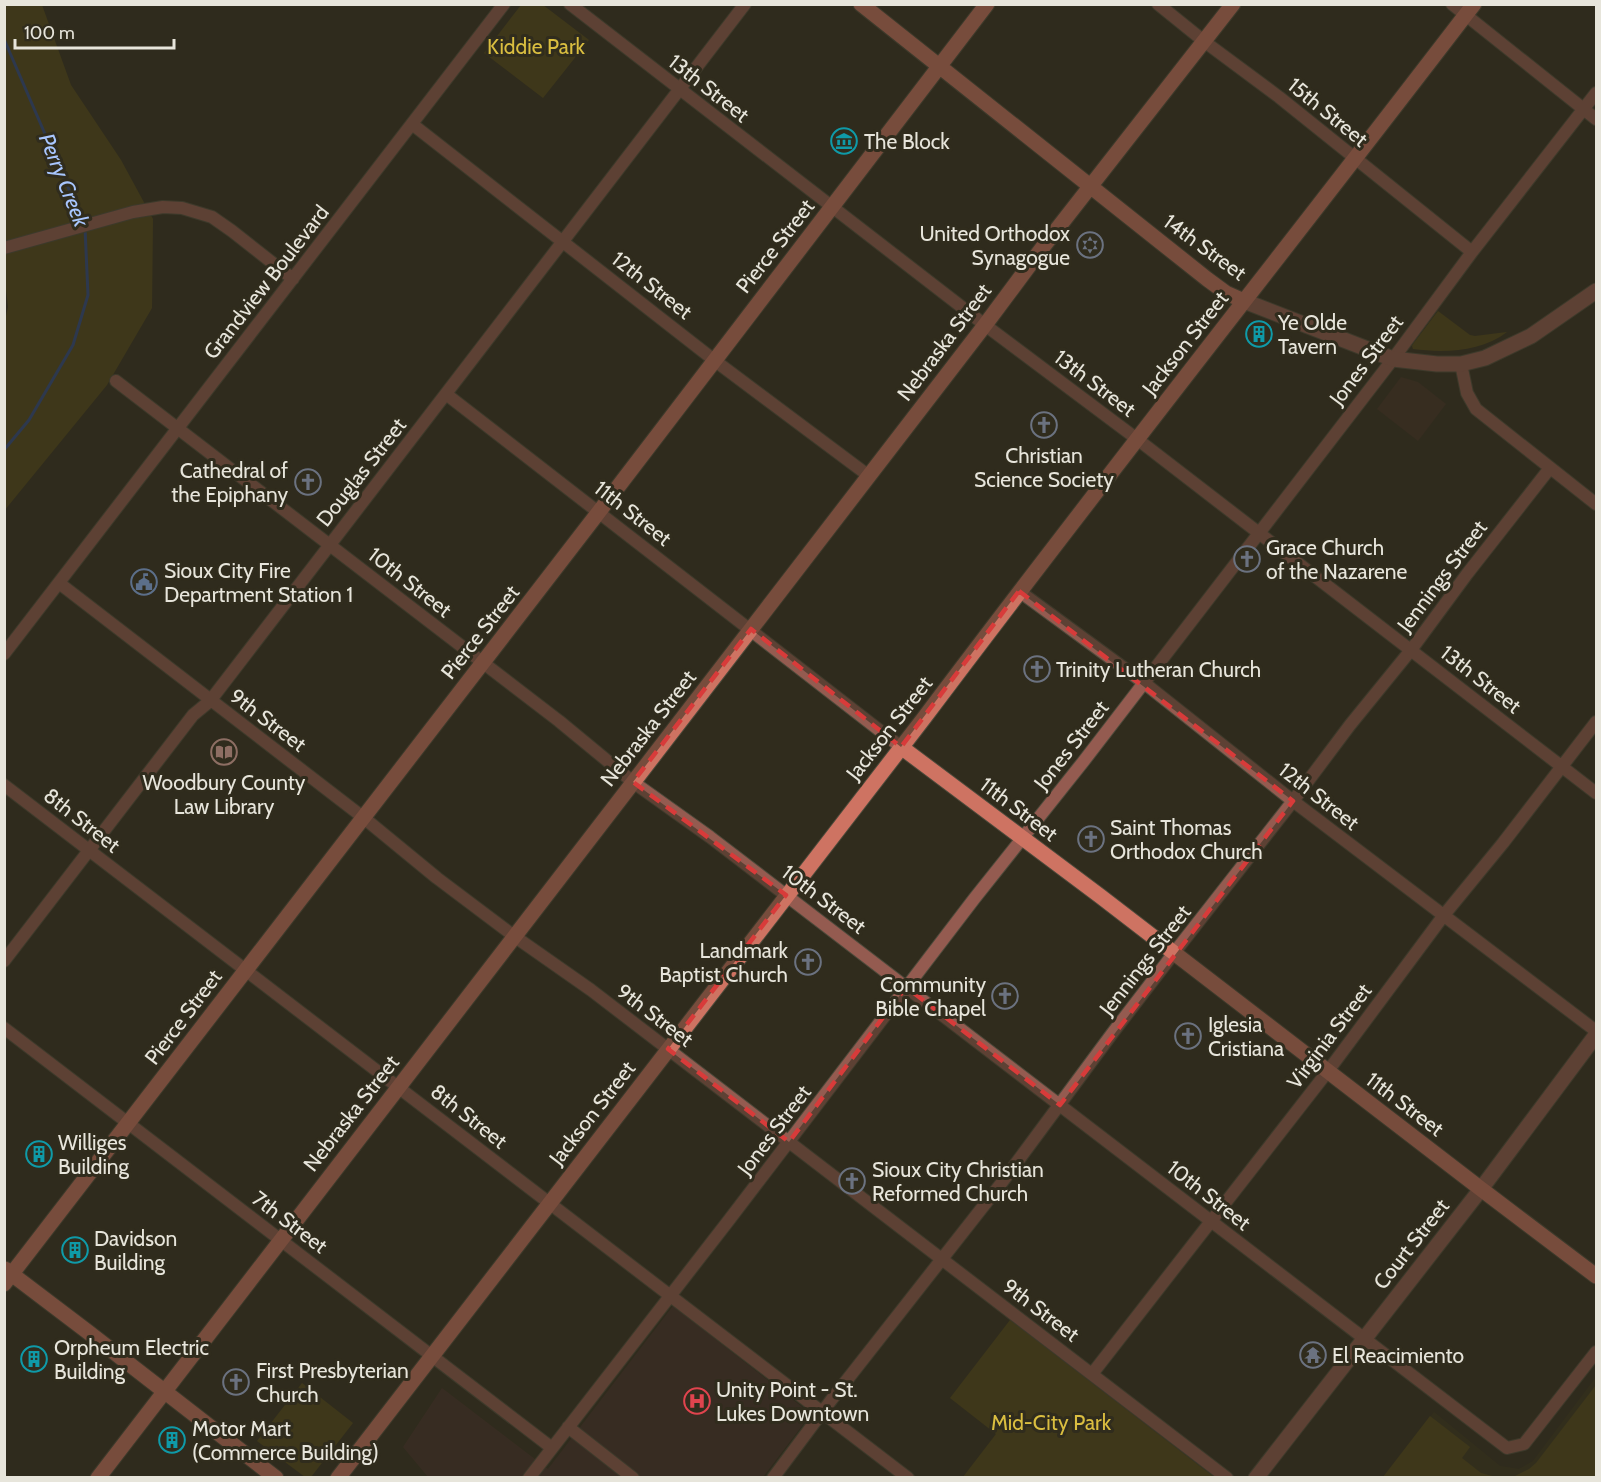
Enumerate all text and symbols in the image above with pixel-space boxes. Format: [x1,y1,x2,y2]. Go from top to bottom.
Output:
scale bar [15,12,174,50]
text: 100 m [24,22,75,44]
park label: Kiddie Park [487,34,586,59]
street label: 13th Street [664,49,754,127]
street label: 15th Street [1283,72,1373,152]
museum icon: The Block [829,126,859,156]
water label: Perry Creek [33,129,95,231]
place label: The Block [864,129,950,154]
street label: Pierce Street [731,194,819,298]
street label: Grandview Boulevard [198,200,334,364]
street label: 14th Street [1159,209,1251,285]
place label: United Orthodox Synagogue [919,221,1070,270]
synagogue icon: United Orthodox Synagogue [1075,230,1105,260]
street label: 12th Street [607,246,697,324]
street label: Nebraska Street [892,278,996,406]
street label: Jackson Street [1136,286,1233,401]
place label: Ye Olde Tavern [1277,310,1347,359]
street label: Jones Street [1323,310,1408,411]
building icon: Ye Olde Tavern [1244,319,1274,349]
street label: 13th Street [1049,344,1141,422]
church icon: Christian Science Society [1029,410,1059,440]
street label: Douglas Street [311,413,411,531]
place label: Christian Science Society [974,443,1114,492]
place label: Cathedral of the Epiphany [171,458,288,507]
church icon: Cathedral of the Epiphany [293,467,323,497]
street label: 11th Street [590,475,676,551]
street label: Jennings Street [1391,515,1492,638]
place label: Grace Church of the Nazarene [1266,535,1408,584]
street label: 10th Street [363,542,457,622]
church icon: Grace Church of the Nazarene [1232,544,1262,574]
place label: Sioux City Fire Department Station 1 [164,558,353,607]
public building icon: Sioux City Fire Department Station 1 [129,567,159,597]
street label: Pierce Street [436,580,524,684]
street label: 13th Street [1436,640,1526,718]
church icon: Trinity Lutheran Church [1022,654,1052,684]
place label: Trinity Lutheran Church [1056,657,1261,682]
street label: Nebraska Street [595,665,701,791]
street label: Jackson Street [840,671,937,786]
street label: 9th Street [225,683,311,757]
street label: Jones Street [1028,695,1114,795]
library icon: Woodbury County Law Library [209,737,239,767]
street label: 12th Street [1274,757,1364,835]
place label: Woodbury County Law Library [143,770,306,819]
street label: 11th Street [975,772,1063,846]
street label: 8th Street [39,782,125,858]
place label: Saint Thomas Orthodox Church [1110,815,1263,864]
church icon: Saint Thomas Orthodox Church [1076,824,1106,854]
street label: 10th Street [777,859,871,939]
street label: Jennings Street [1093,900,1196,1021]
place label: Landmark Baptist Church [659,938,789,987]
church icon: Landmark Baptist Church [793,947,823,977]
street label: Pierce Street [139,965,227,1069]
place label: Community Bible Chapel [875,972,986,1021]
street label: 9th Street [612,978,698,1052]
street label: Virginia Street [1281,979,1377,1093]
church icon: Community Bible Chapel [990,981,1020,1011]
place label: Iglesia Cristiana [1208,1012,1284,1061]
church icon: Iglesia Cristiana [1173,1021,1203,1051]
street label: Nebraska Street [298,1050,404,1176]
street label: Jackson Street [543,1056,640,1171]
street label: 11th Street [1361,1067,1449,1141]
street label: 8th Street [426,1078,512,1154]
street label: Jones Street [731,1080,816,1181]
place label: Williges Building [58,1130,130,1179]
building icon: Williges Building [24,1139,54,1169]
street label: 10th Street [1162,1155,1256,1235]
place label: Sioux City Christian Reformed Church [872,1157,1044,1206]
church icon: Sioux City Christian Reformed Church [837,1166,867,1196]
street label: 7th Street [247,1186,333,1258]
street label: Court Street [1368,1194,1454,1294]
place label: Davidson Building [94,1226,177,1275]
building icon: Davidson Building [60,1235,90,1265]
street label: 9th Street [998,1273,1084,1347]
place label: Orpheum Electric Building [54,1335,209,1384]
temple icon: El Reacimiento [1298,1340,1328,1370]
place label: El Reacimiento [1332,1343,1464,1368]
building icon: Orpheum Electric Building [19,1344,49,1374]
place label: First Presbyterian Church [256,1358,409,1407]
church icon: First Presbyterian Church [221,1367,251,1397]
place label: Unity Point - St. Lukes Downtown [716,1377,869,1426]
hospital icon: Unity Point - St. Lukes Downtown [682,1386,712,1416]
park label: Mid-City Park [991,1410,1112,1435]
place label: Motor Mart (Commerce Building) [192,1416,379,1465]
building icon: Motor Mart (Commerce Building) [157,1425,187,1455]

